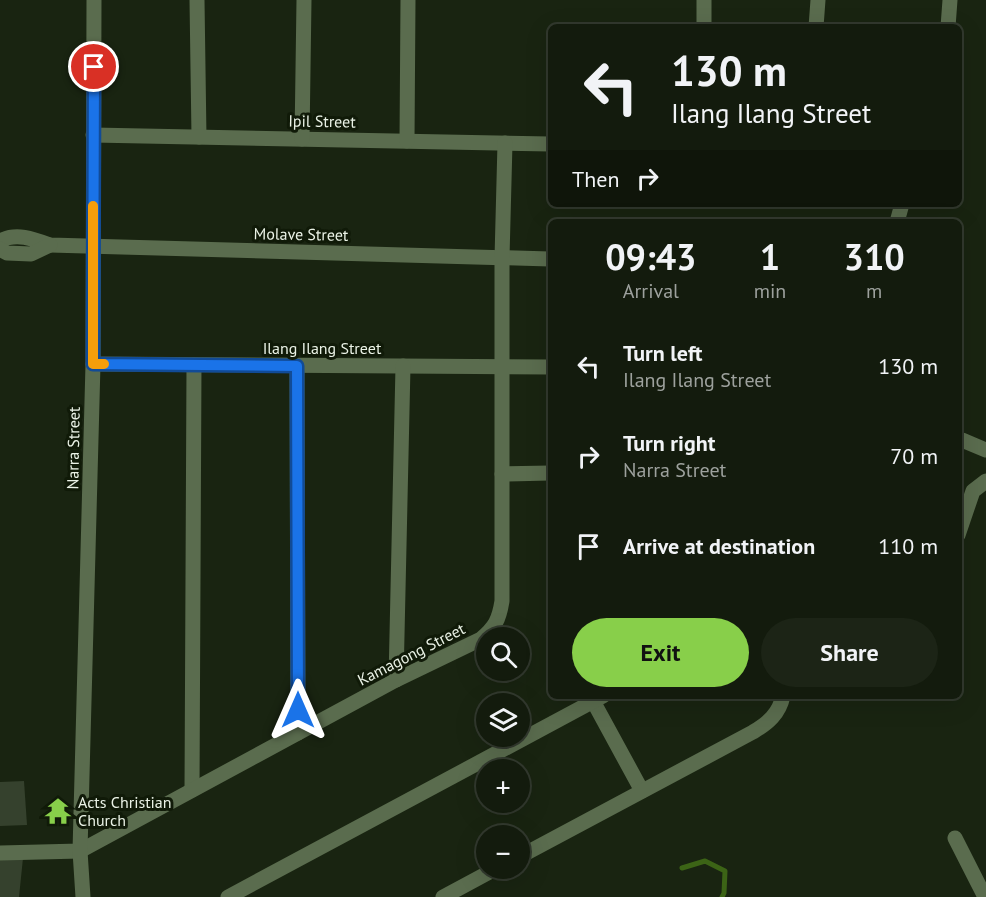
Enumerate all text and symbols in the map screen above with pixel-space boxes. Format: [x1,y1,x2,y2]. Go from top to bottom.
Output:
pin [68,41,119,92]
text: 130 m [671,43,787,98]
icon: left [572,48,650,126]
icon: arrive [77,50,110,83]
text: Ilang Ilang Street [671,96,871,130]
street label: Ipil Street [288,110,356,132]
icon: right [631,162,664,195]
text: Then [572,165,619,193]
street label: Molave Street [254,223,349,245]
text: 09:43 [605,233,697,280]
text: 1 [760,233,780,280]
text: 310 [844,233,905,280]
text: Arrival [623,278,679,304]
text: min [754,278,786,304]
text: m [866,278,882,304]
street label: Ilang Ilang Street [263,338,382,358]
text: Turn left [623,339,703,367]
icon: left [572,350,605,383]
text: 130 m [878,352,938,380]
text: Ilang Ilang Street [623,367,771,393]
street label: Narra Street [62,406,84,489]
text: Turn right [623,429,715,457]
icon: right [572,440,605,473]
text: 70 m [890,442,938,470]
text: Narra Street [623,457,726,483]
icon: arrive [572,530,605,563]
text: Arrive at destination [623,532,815,560]
text: 110 m [878,532,938,560]
street label: Kamagong Street [354,618,469,690]
button: Exit [572,618,749,687]
button: Share [761,618,938,687]
map controls [476,627,530,879]
button: search [476,627,530,681]
position arrow [266,678,330,742]
button: layers [476,693,530,747]
button: + [476,759,530,813]
place label: Acts Christian Church [78,792,172,830]
temple icon: Acts Christian Church [43,796,73,826]
button: − [476,825,530,879]

